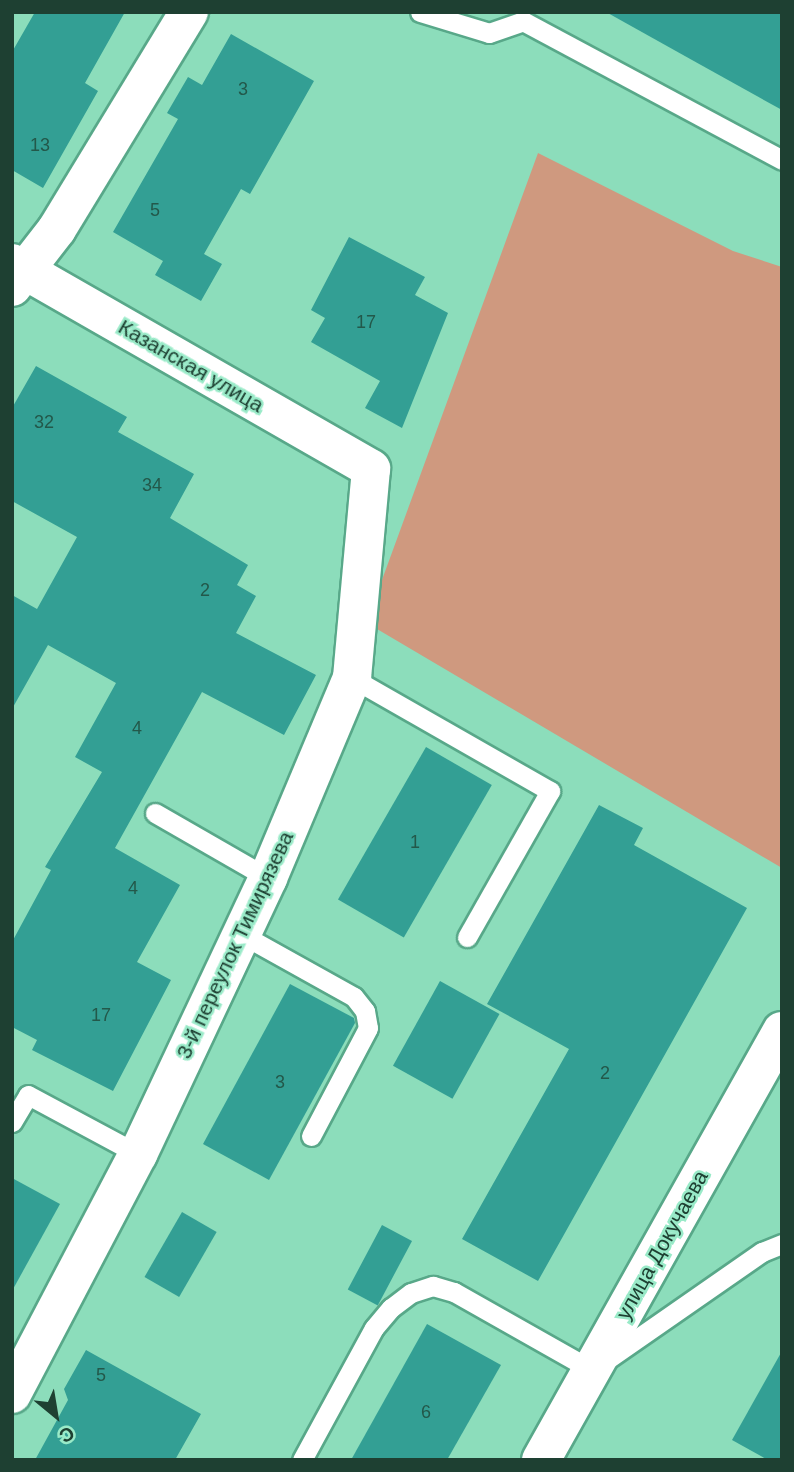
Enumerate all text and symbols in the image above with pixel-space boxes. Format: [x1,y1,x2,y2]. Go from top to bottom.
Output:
house number: 3 [238,78,248,100]
house number: 13 [30,134,50,156]
house number: 5 [150,199,160,221]
house number: 17 [356,311,376,333]
street label: Казанская улица [114,314,268,418]
house number: 32 [34,411,54,433]
house number: 34 [142,474,162,496]
house number: 2 [200,579,210,601]
house number: 4 [132,717,142,739]
street label: 3-й переулок Тимирязева [171,827,299,1063]
house number: 1 [410,831,420,853]
house number: 4 [128,877,138,899]
house number: 17 [91,1004,111,1026]
house number: 2 [600,1062,610,1084]
house number: 3 [275,1071,285,1093]
street label: улица Докучаева [611,1166,713,1324]
house number: 5 [96,1364,106,1386]
north arrow [21,1381,91,1451]
house number: 6 [421,1401,431,1423]
text: С [56,1422,78,1447]

